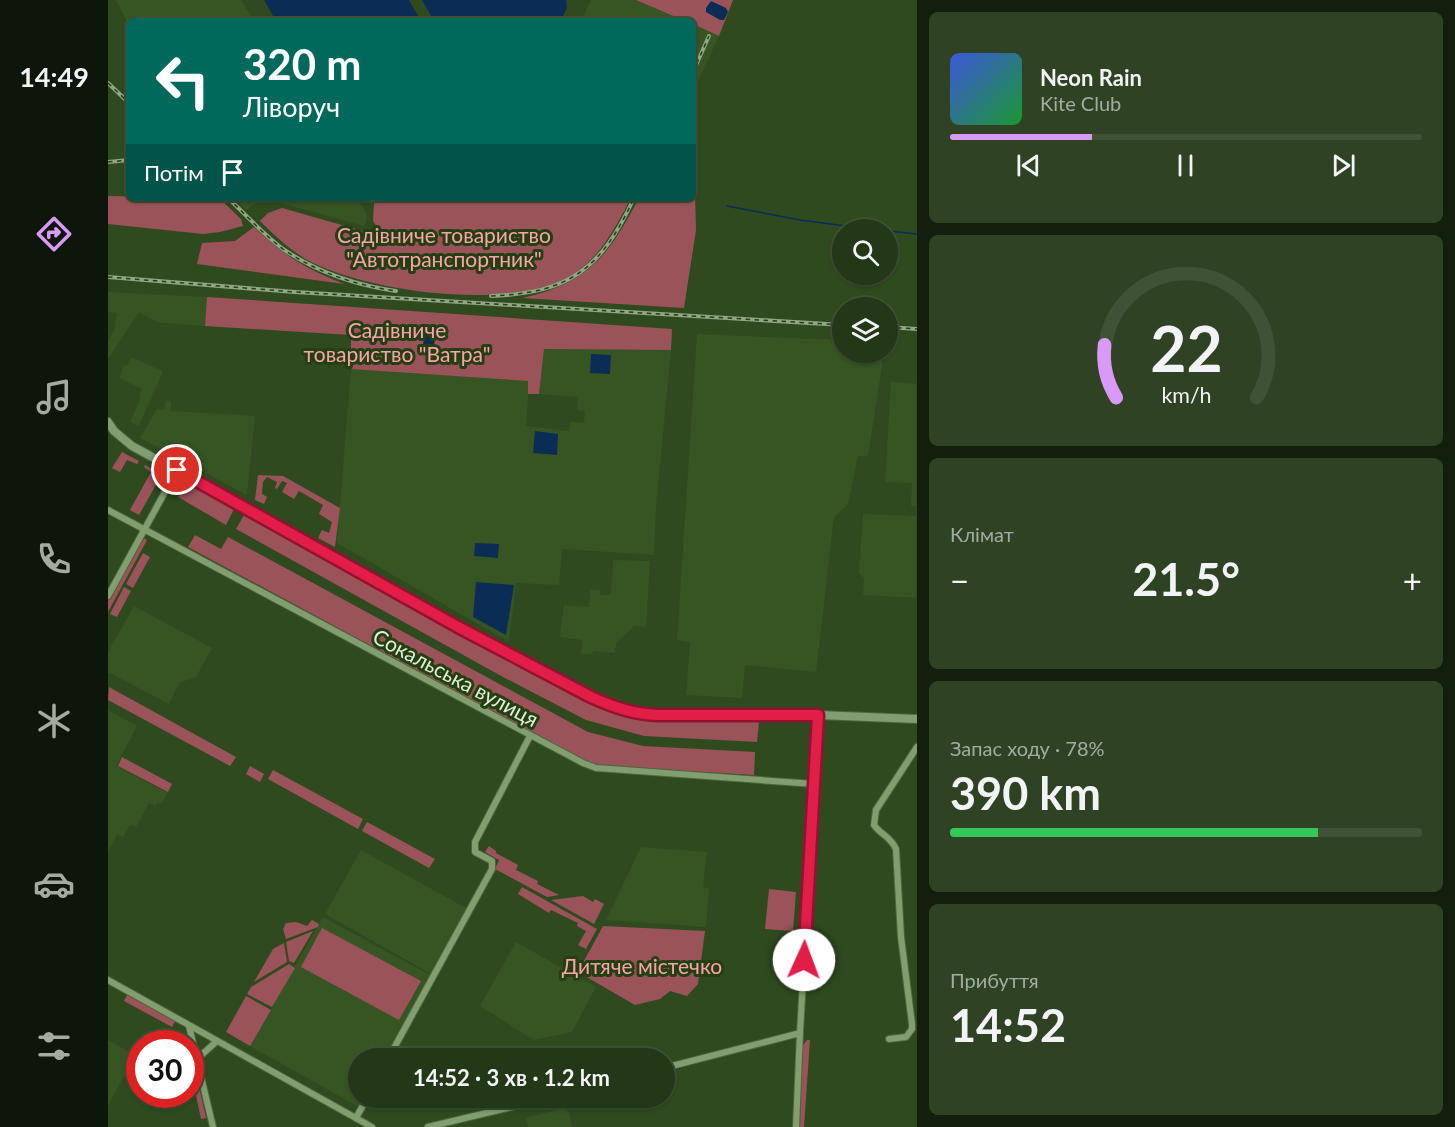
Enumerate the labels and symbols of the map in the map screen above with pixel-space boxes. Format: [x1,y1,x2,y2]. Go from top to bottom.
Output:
park label: Садівниче товариство "Автотранспортник" [337,222,551,271]
park label: Садівниче товариство "Ватра" [304,317,490,366]
pin [151,444,202,495]
street label: Сокальська вулиця [369,623,543,731]
position arrow [772,928,836,992]
park label: Дитяче містечко [562,953,722,978]
speed limit sign: 30 [126,1030,204,1108]

